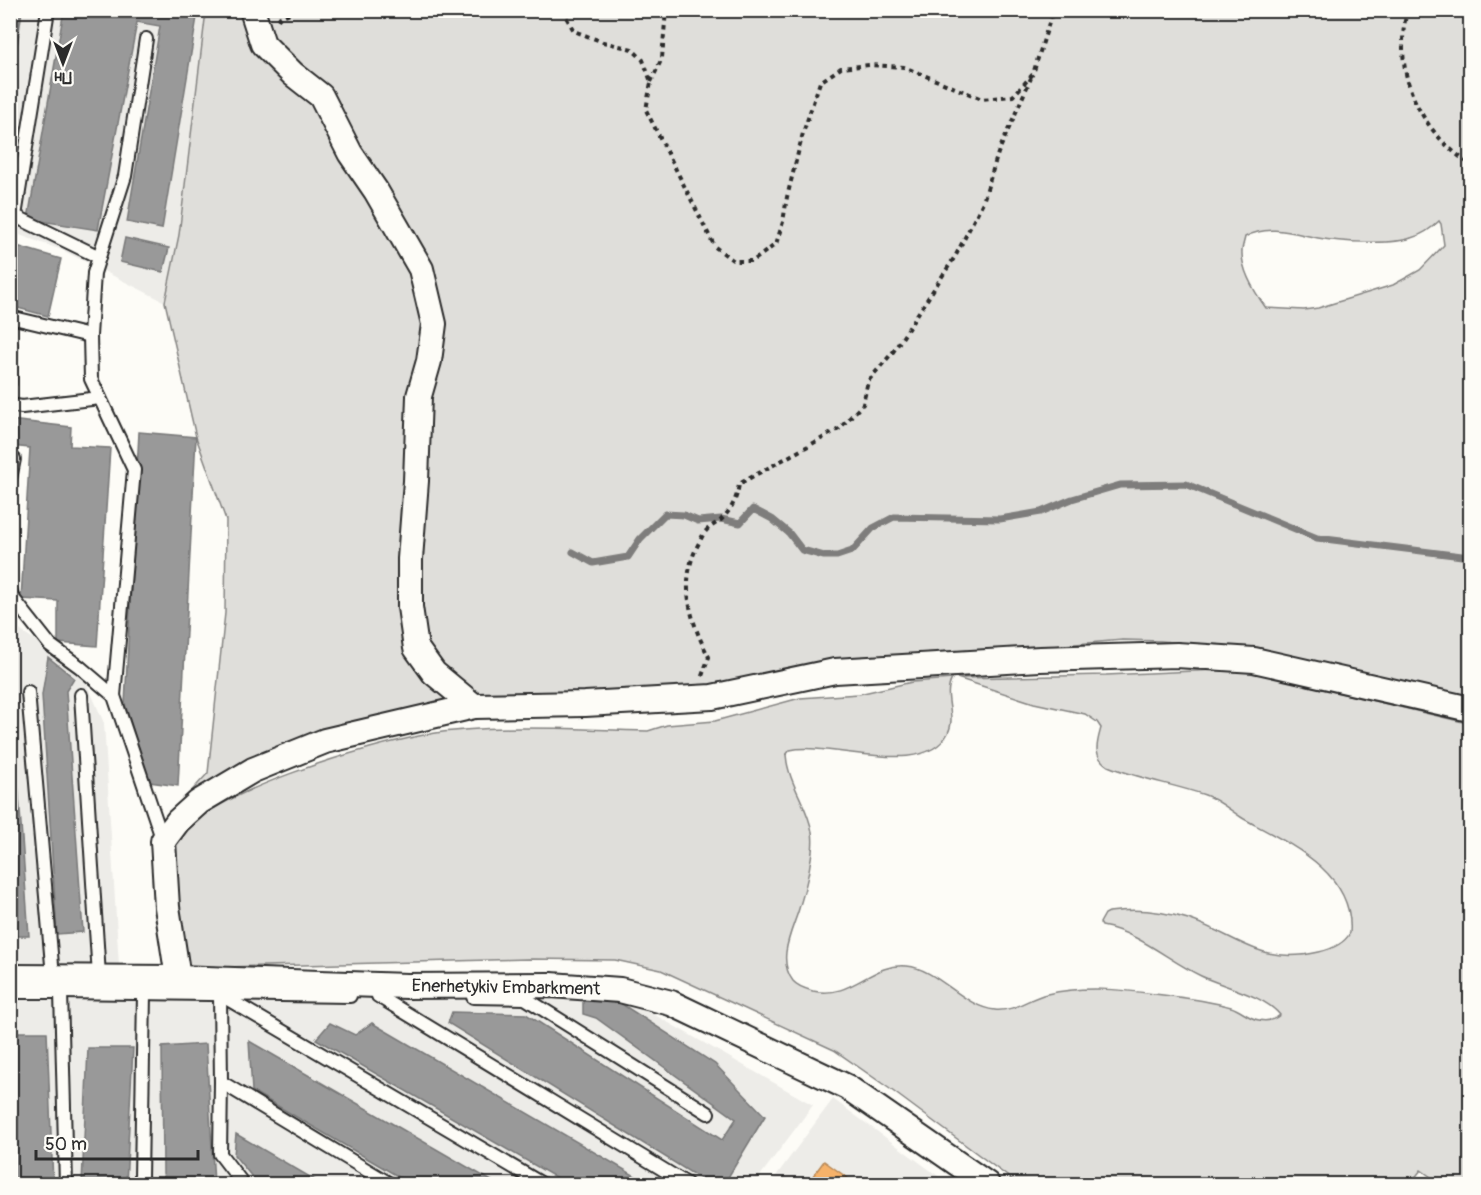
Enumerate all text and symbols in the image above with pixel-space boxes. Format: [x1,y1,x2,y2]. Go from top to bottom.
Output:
north arrow [33,33,93,93]
text: Пн [54,67,72,87]
street label: Enerhetykiv Embarkment [412,974,601,1001]
scale bar [36,1123,198,1161]
text: 50 m [45,1133,87,1156]

